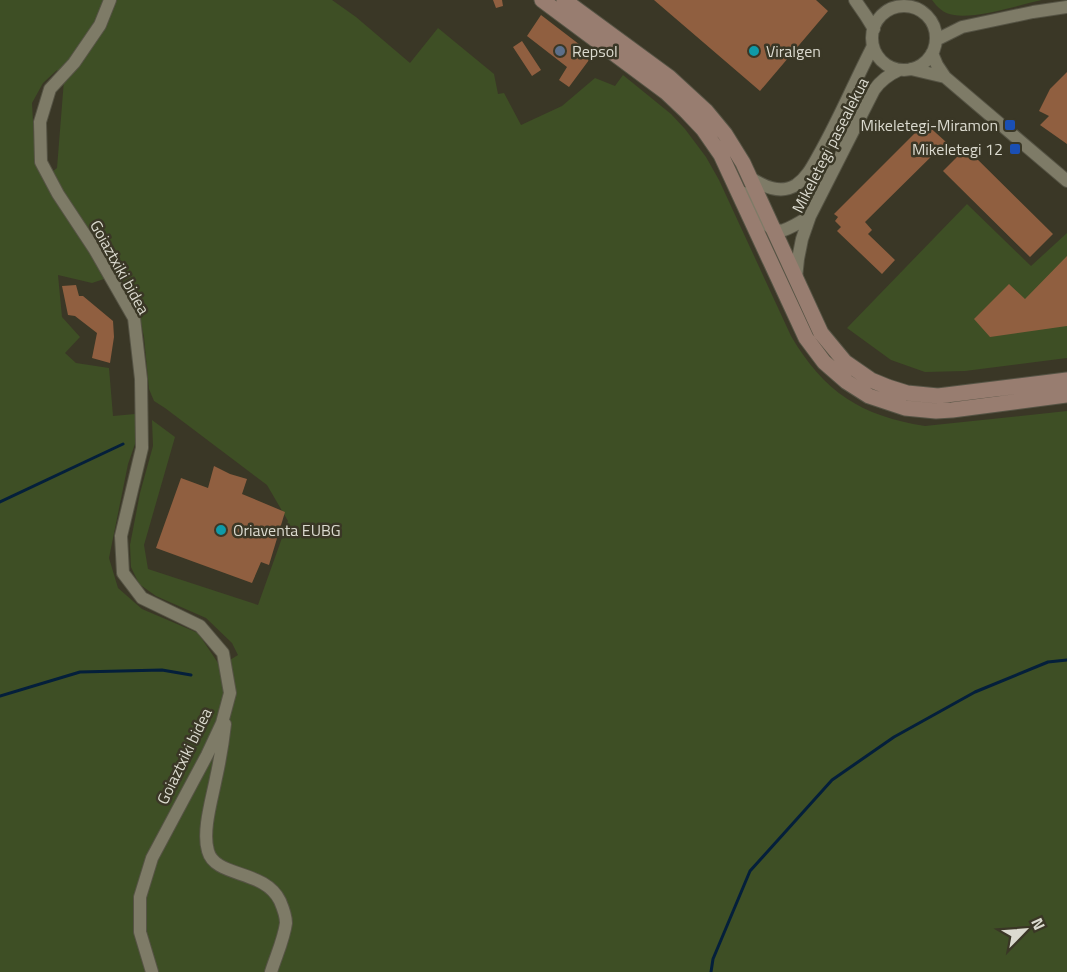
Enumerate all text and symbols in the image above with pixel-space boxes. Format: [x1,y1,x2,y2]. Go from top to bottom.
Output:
place label: Repsol [572,39,618,63]
place label: Viralgen [766,39,821,63]
marker: Repsol [553,44,567,58]
marker: Viralgen [747,44,761,58]
street label: Mikeletegi pasealekua [785,73,875,217]
place label: Mikeletegi-Miramon [860,113,998,137]
marker: Mikeletegi-Miramon [1003,118,1017,132]
place label: Mikeletegi 12 [912,137,1003,161]
marker: Mikeletegi 12 [1008,142,1022,156]
street label: Goiaztxiki bidea [84,215,156,319]
place label: Oriaventa EUBG [233,518,341,542]
marker: Oriaventa EUBG [214,523,228,537]
street label: Goiaztxiki bidea [150,704,218,808]
north arrow [995,900,1055,960]
text: N [1025,914,1052,934]

